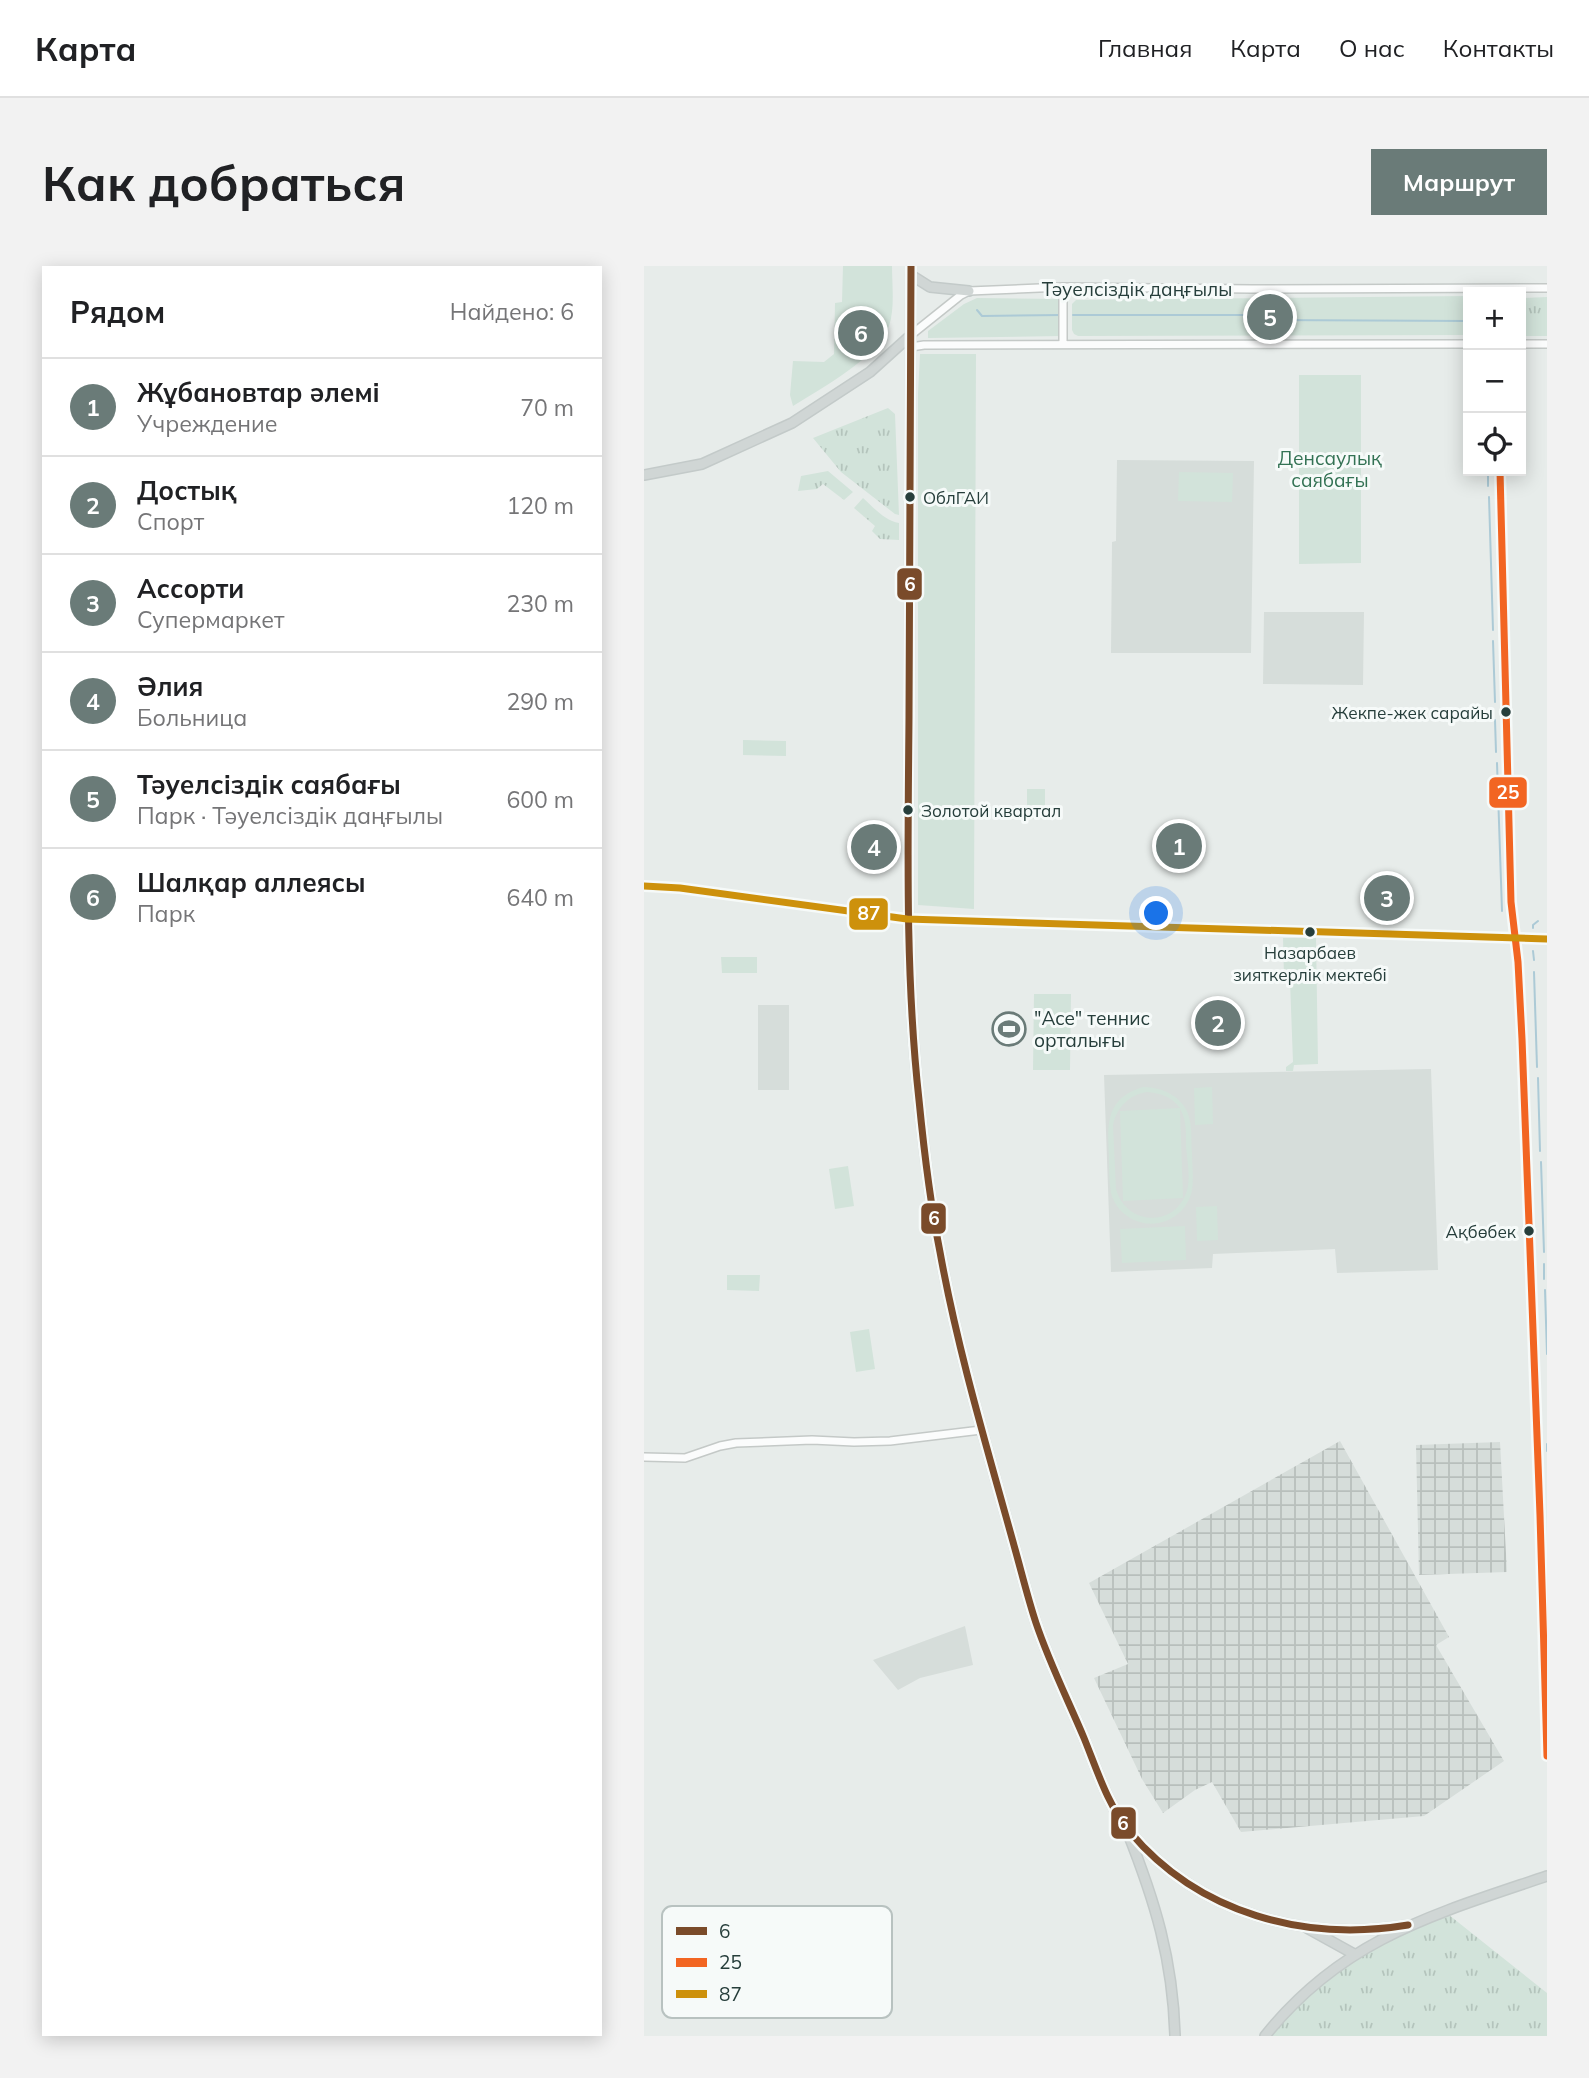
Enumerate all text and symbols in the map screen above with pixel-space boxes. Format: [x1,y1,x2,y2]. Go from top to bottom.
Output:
text: Карта [35,28,137,69]
text: Главная [1098,33,1192,63]
text: Карта [1230,33,1301,63]
text: О нас [1339,33,1405,63]
text: Контакты [1443,33,1554,63]
button: Маршрут [1371,149,1547,215]
text: Как добраться [42,152,405,213]
street label: Тәуелсіздік даңғылы [1042,277,1232,301]
map controls [1463,287,1526,476]
button: + [1463,287,1526,350]
pin: 5 [1247,291,1293,343]
text: Рядом [70,293,165,331]
text: Найдено: 6 [450,297,574,326]
pin: 6 [838,307,884,359]
button: − [1463,350,1526,413]
text: Жұбановтар әлемі [137,376,380,409]
text: 1 [86,393,100,422]
text: 70 m [520,393,574,422]
text: Учреждение [137,409,277,438]
button: locate [1463,413,1526,476]
park label: Денсаулық саябағы [1278,446,1382,492]
text: Достық [137,474,237,507]
place label: ОблГАИ [923,487,989,508]
marker: ОблГАИ [903,490,917,504]
text: 2 [86,491,100,520]
text: 120 m [506,491,574,520]
text: Спорт [137,507,204,536]
line badge: 6 [896,567,923,601]
text: Ассорти [137,572,244,605]
text: 6 [904,572,916,596]
text: 3 [86,589,100,618]
text: 230 m [506,589,574,618]
text: Супермаркет [137,605,284,634]
text: Әлия [137,670,203,703]
text: 4 [86,687,100,716]
text: 290 m [506,687,574,716]
place label: Жекпе-жек сарайы [1331,702,1493,723]
text: Больница [137,703,247,732]
marker: Жекпе-жек сарайы [1499,705,1513,719]
text: Тәуелсіздік саябағы [137,768,401,801]
line badge: 25 [1488,776,1528,809]
text: 25 [1497,780,1519,804]
text: 5 [86,785,100,814]
text: 600 m [506,785,574,814]
place label: Золотой квартал [921,800,1061,821]
text: Парк · Тәуелсіздік даңғылы [137,801,443,830]
marker: Золотой квартал [901,803,915,817]
pin: 1 [1156,820,1202,872]
pin: 4 [851,821,897,873]
text: Шалқар аллеясы [137,866,366,899]
pin: 3 [1364,872,1410,924]
text: 6 [86,883,100,912]
text: 640 m [506,883,574,912]
your location [1139,896,1173,930]
line badge: 87 [848,897,889,931]
text: Парк [137,899,195,928]
text: 87 [858,901,880,925]
marker: Назарбаев зияткерлік мектебі [1303,925,1317,939]
place label: Назарбаев зияткерлік мектебі [1233,942,1387,985]
pin: 2 [1195,997,1241,1049]
place label: "Ace" теннис орталығы [1034,1006,1150,1052]
sports icon: "Ace" теннис орталығы [990,1010,1028,1048]
line badge: 6 [920,1202,947,1235]
text: 6 [928,1206,940,1230]
place label: Ақбөбек [1445,1221,1517,1242]
marker: Ақбөбек [1522,1224,1536,1238]
line badge: 6 [1110,1806,1137,1840]
text: 6 [1117,1811,1129,1835]
legend [662,1906,892,2018]
text: 6 [719,1919,730,1943]
text: 25 [719,1950,742,1974]
text: 87 [719,1982,742,2006]

